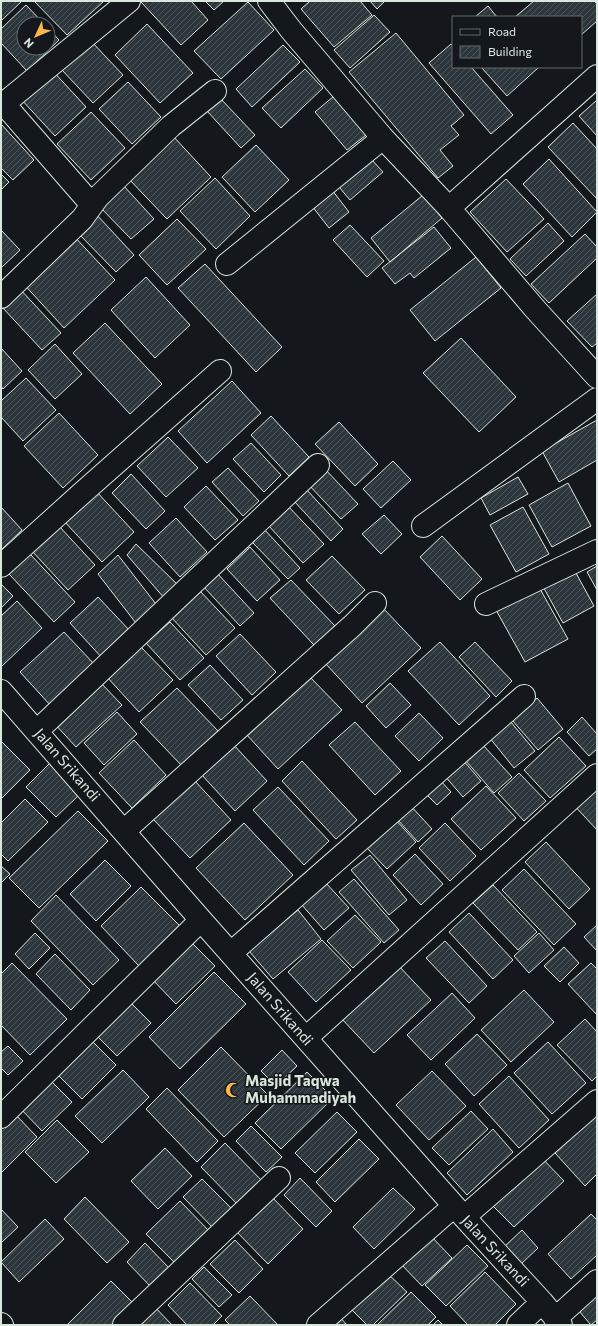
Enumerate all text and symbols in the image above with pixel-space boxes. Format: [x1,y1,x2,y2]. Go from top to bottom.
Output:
north arrow [16,16,56,56]
legend [452,16,582,68]
text: Road [488,24,516,38]
text: N [21,36,36,51]
text: Building [488,44,532,58]
street label: Jalan Srikandi [31,724,104,805]
street label: Jalan Srikandi [244,968,317,1049]
place label: Masjid Taqwa Muhammadiyah [245,1071,356,1106]
mosque icon: Masjid Taqwa Muhammadiyah [224,1081,242,1099]
street label: Jalan Srikandi [458,1211,533,1290]

